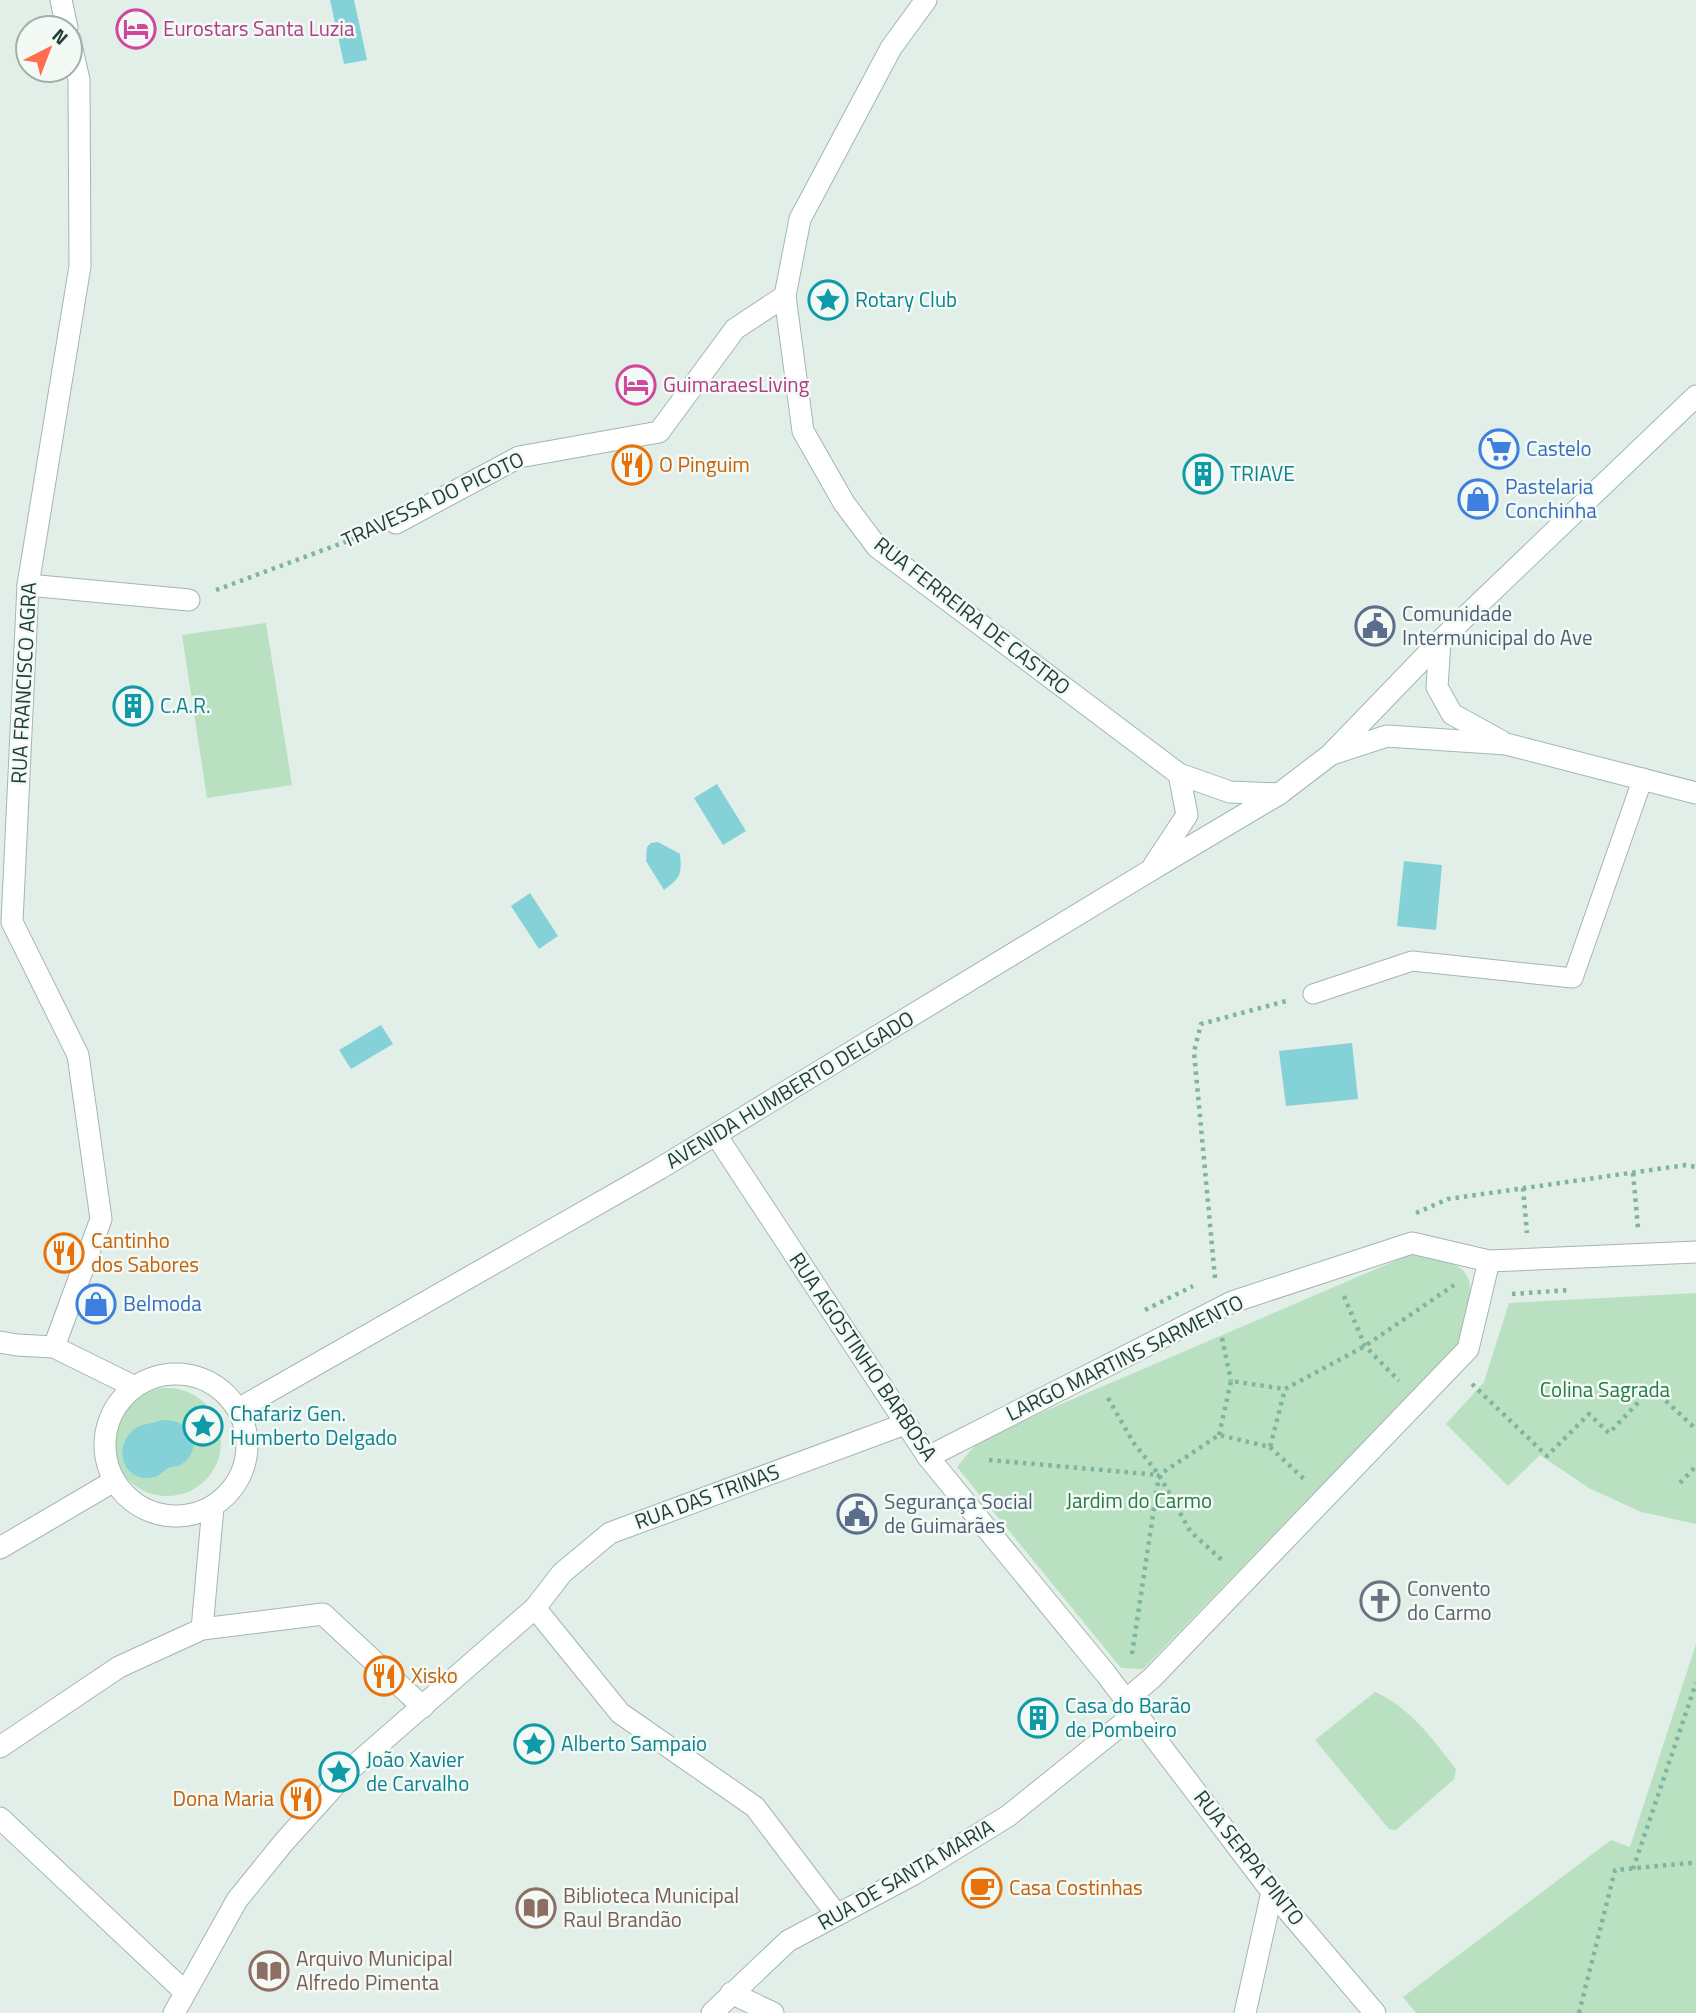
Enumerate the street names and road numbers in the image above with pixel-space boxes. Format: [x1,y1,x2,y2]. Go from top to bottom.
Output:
street label: TRAVESSA DO PICOTO [336,443,529,555]
street label: RUA FERREIRA DE CASTRO [868,528,1078,702]
street label: RUA FRANCISCO AGRA [2,581,44,785]
street label: AVENIDA HUMBERTO DELGADO [659,1002,920,1176]
street label: RUA AGOSTINHO BARBOSA [782,1246,946,1468]
street label: LARGO MARTINS SARMENTO [1000,1286,1249,1429]
street label: RUA DAS TRINAS [630,1455,784,1537]
street label: RUA SERPA PINTO [1187,1783,1313,1932]
street label: RUA DE SANTA MARIA [811,1810,1000,1938]

